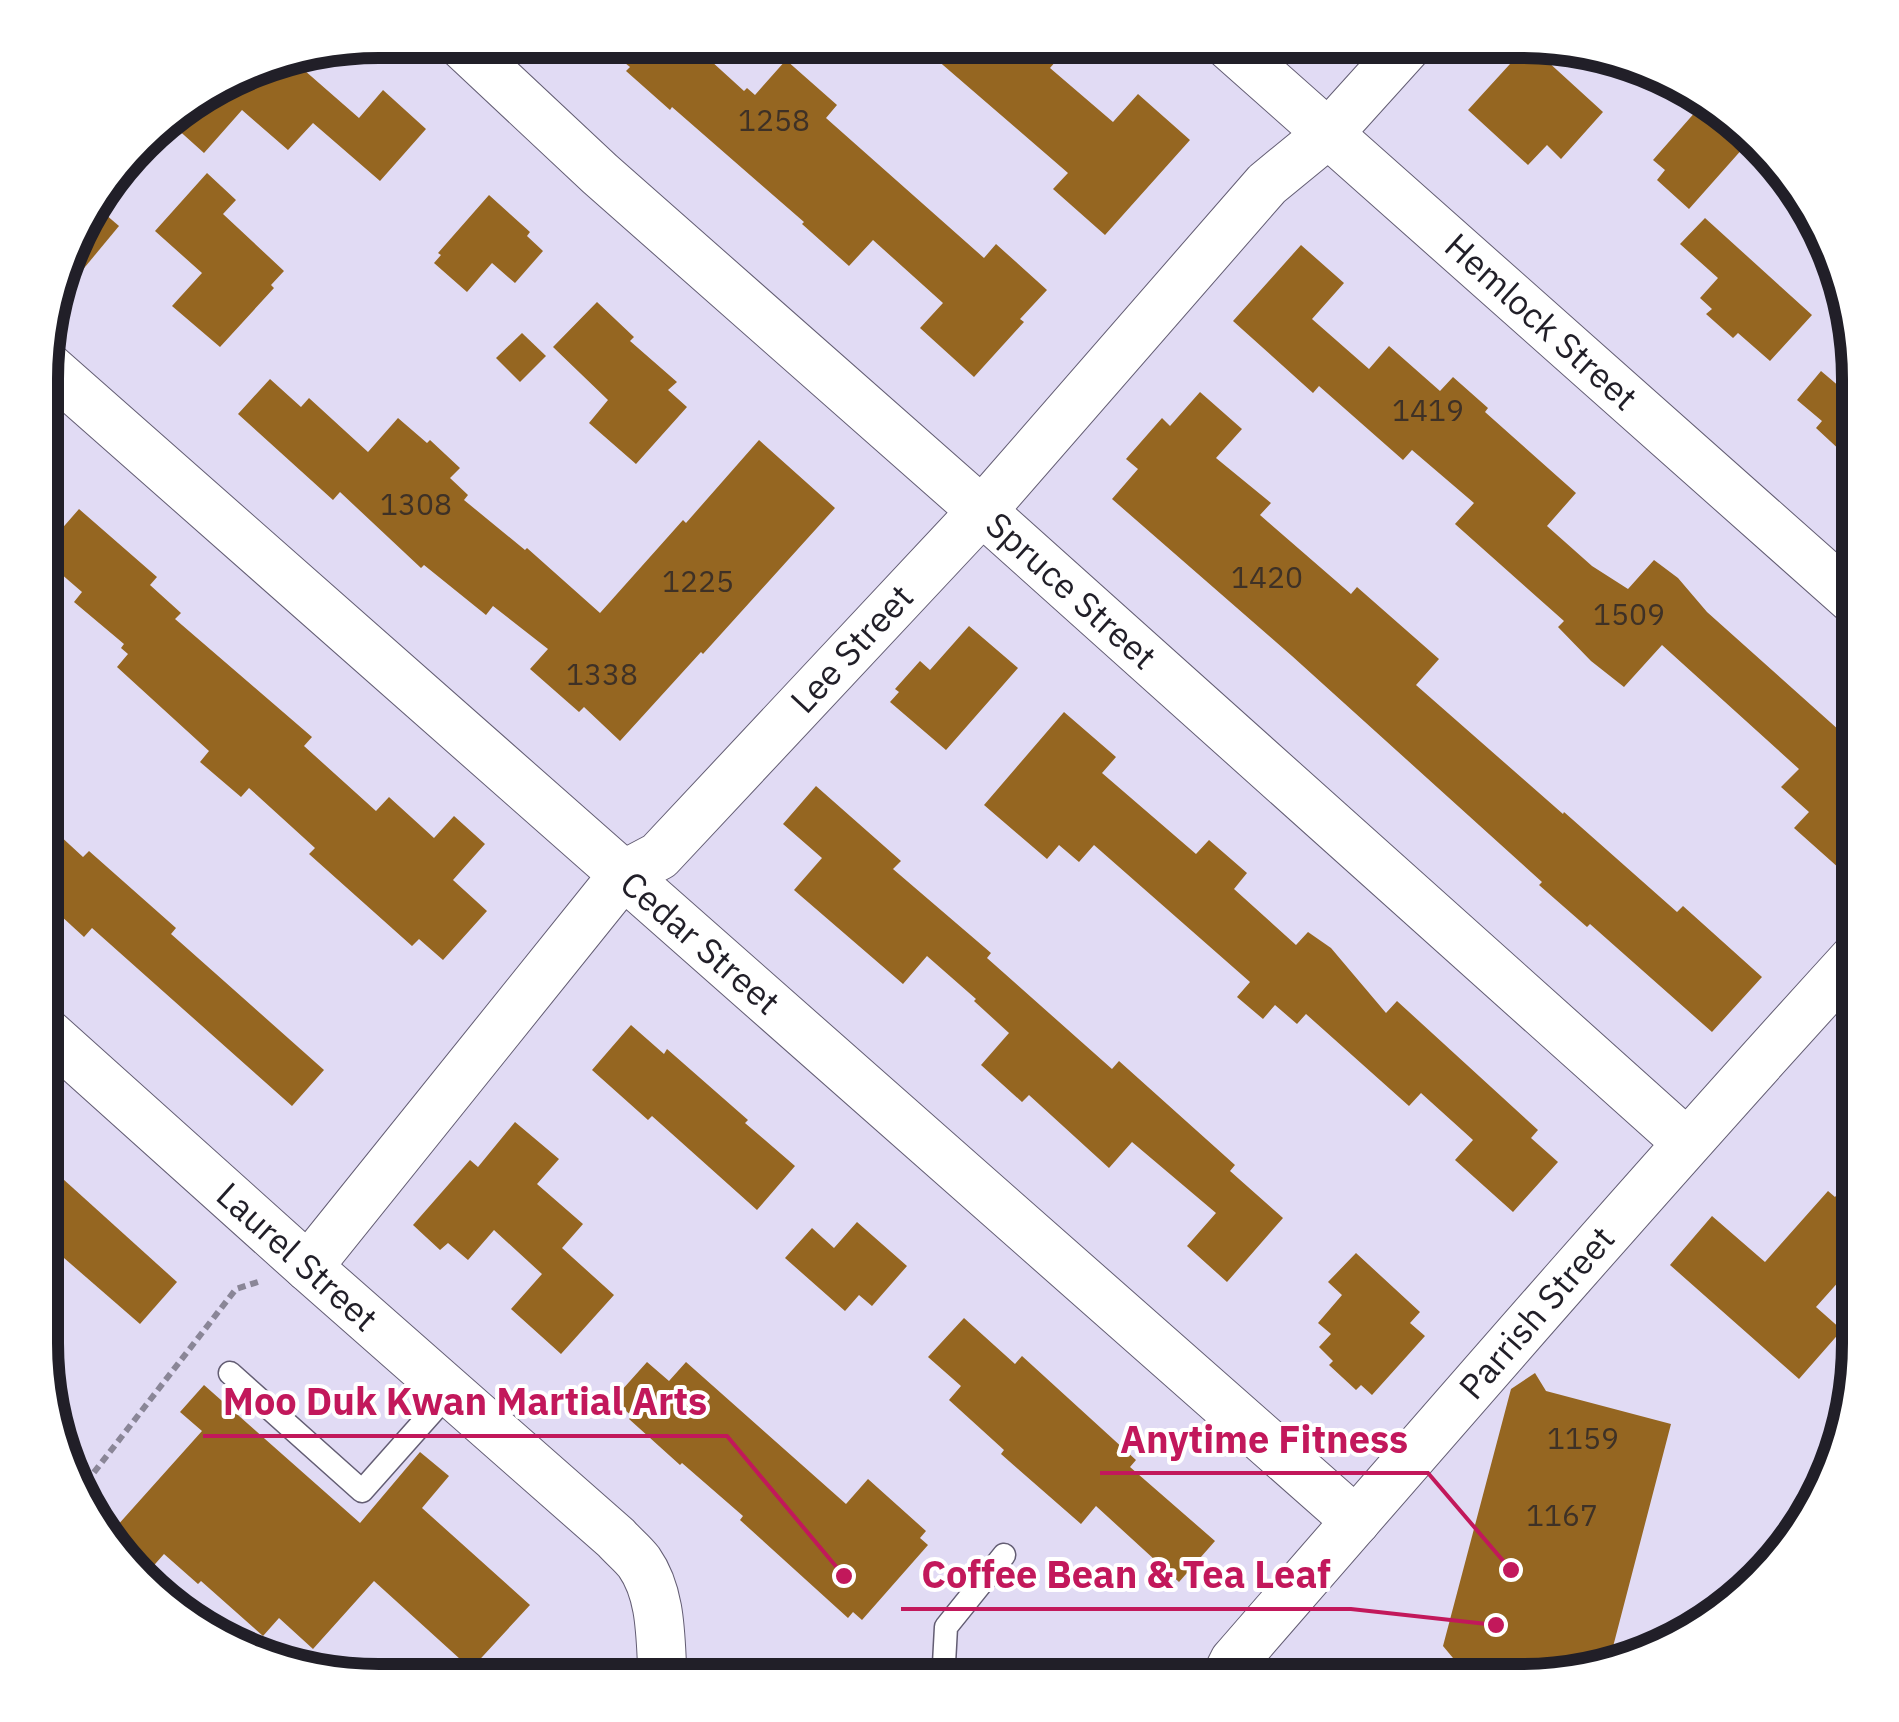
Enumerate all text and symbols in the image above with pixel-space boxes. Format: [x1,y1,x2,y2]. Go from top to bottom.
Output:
house number: 1258 [738,100,810,139]
street label: Hemlock Street [1436,223,1648,420]
house number: 1419 [1392,390,1464,429]
house number: 1308 [380,484,452,523]
street label: Spruce Street [977,501,1167,679]
house number: 1420 [1231,557,1303,596]
house number: 1225 [662,561,734,600]
street label: Lee Street [780,574,923,722]
house number: 1509 [1593,594,1665,633]
house number: 1338 [566,654,638,693]
street label: Cedar Street [611,860,790,1024]
street label: Laurel Street [207,1172,388,1341]
street label: Parrish Street [1448,1216,1624,1409]
callout: Moo Duk Kwan Martial Arts [203,1368,727,1436]
text: Moo Duk Kwan Martial Arts [223,1376,707,1425]
callout: Anytime Fitness [1100,1405,1428,1473]
text: Anytime Fitness [1120,1414,1408,1463]
house number: 1159 [1547,1418,1619,1457]
house number: 1167 [1526,1495,1598,1534]
callout: Coffee Bean & Tea Leaf [901,1541,1351,1609]
text: Coffee Bean & Tea Leaf [921,1549,1331,1598]

